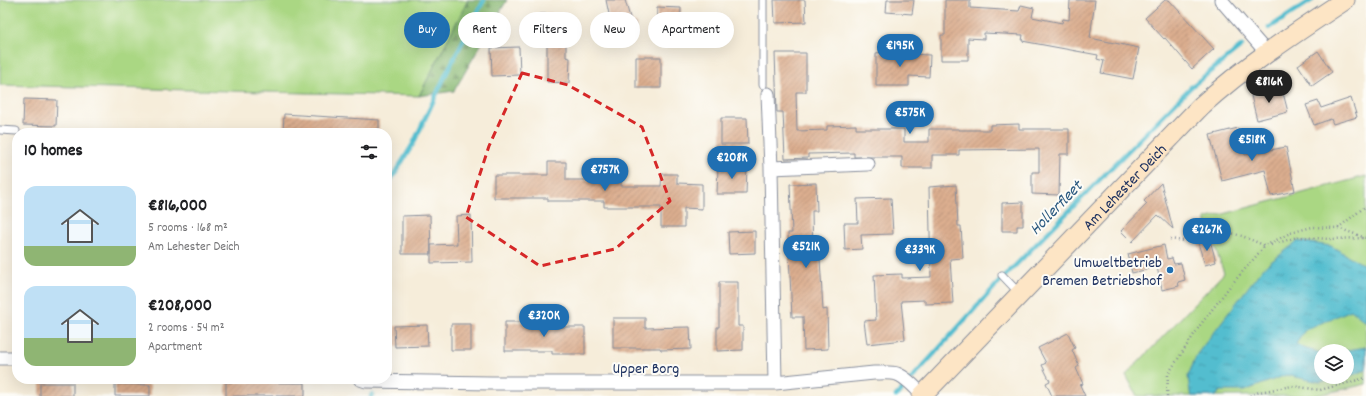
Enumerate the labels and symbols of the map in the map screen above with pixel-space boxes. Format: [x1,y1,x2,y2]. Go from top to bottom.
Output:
pin: €195K [872,34,928,68]
pin: €816K [1241,70,1297,104]
pin: €575K [882,101,938,135]
pin: €518K [1224,128,1280,162]
street label: Am Lehester Deich [1078,139,1173,237]
pin: €208K [704,146,760,180]
pin: €757K [577,158,633,192]
water label: Hollerfleet [1025,175,1091,242]
pin: €267K [1179,218,1235,252]
pin: €521K [778,235,834,269]
pin: €339K [892,238,948,272]
place label: Umweltbetrieb Bremen Betriebshof [1042,252,1162,293]
marker: Umweltbetrieb Bremen Betriebshof [1165,265,1175,275]
pin: €320K [516,304,572,338]
street label: Upper Borg [613,358,679,381]

